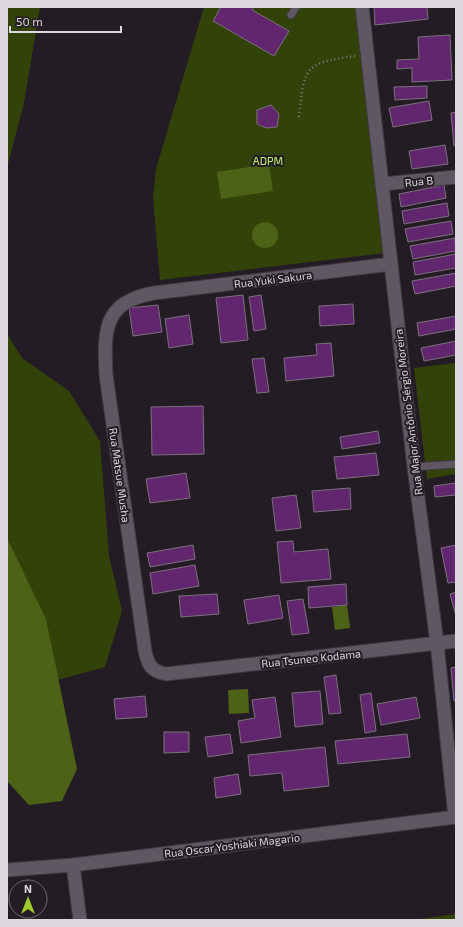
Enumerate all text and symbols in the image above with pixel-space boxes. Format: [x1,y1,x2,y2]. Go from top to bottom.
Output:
scale bar [10,8,121,34]
text: 50 m [16,14,43,28]
park label: ADPM [253,154,283,167]
street label: Rua B [404,173,434,189]
street label: Rua Yuki Sakura [233,268,313,290]
street label: Rua Major Antônio Sérgio Moreira [391,328,426,496]
street label: Rua Matsue Musha [107,427,133,523]
street label: Rua Tsuneo Kodama [261,646,361,670]
street label: Rua Oscar Yoshiaki Magario [163,830,301,860]
north arrow [8,879,48,919]
text: N [24,882,32,895]

